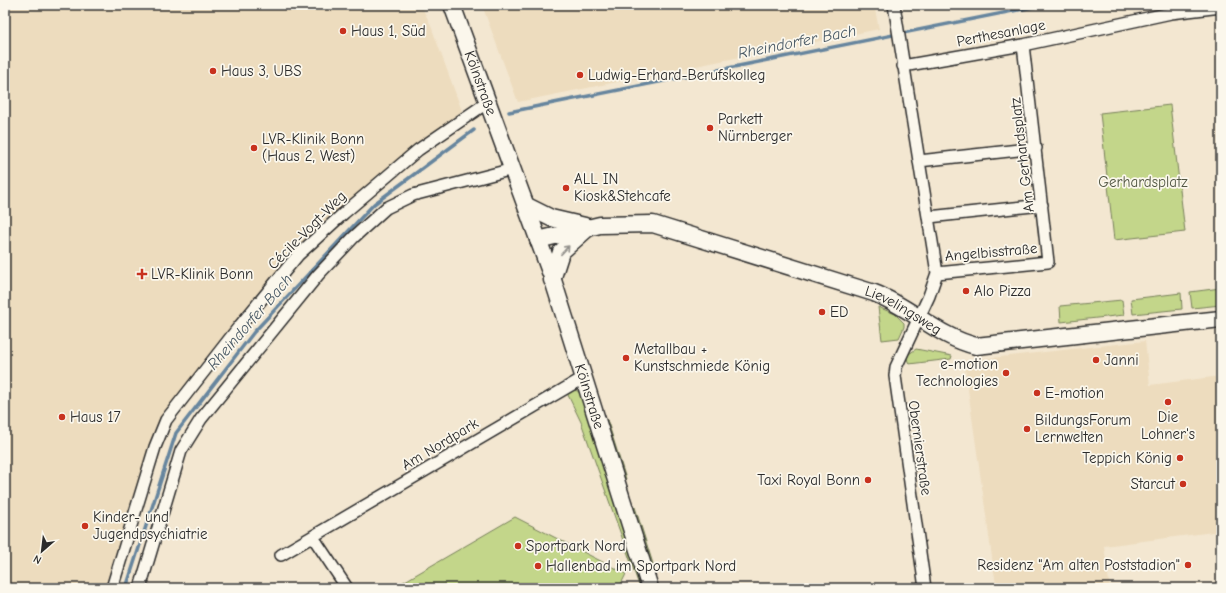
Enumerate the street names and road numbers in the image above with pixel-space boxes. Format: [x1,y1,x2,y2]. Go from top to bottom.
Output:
street label: Perthesanlage [955,16,1047,50]
street label: Kölnstraße [461,48,501,118]
street label: Am Gerhardsplatz [1006,96,1038,213]
street label: Cécile-Vogt-Weg [264,187,350,273]
street label: Angelbisstraße [944,239,1038,265]
street label: Lievelingsweg [863,282,945,339]
street label: Kölnstraße [571,362,608,432]
street label: Obernierstraße [904,399,936,497]
street label: Am Nordpark [398,414,482,474]

